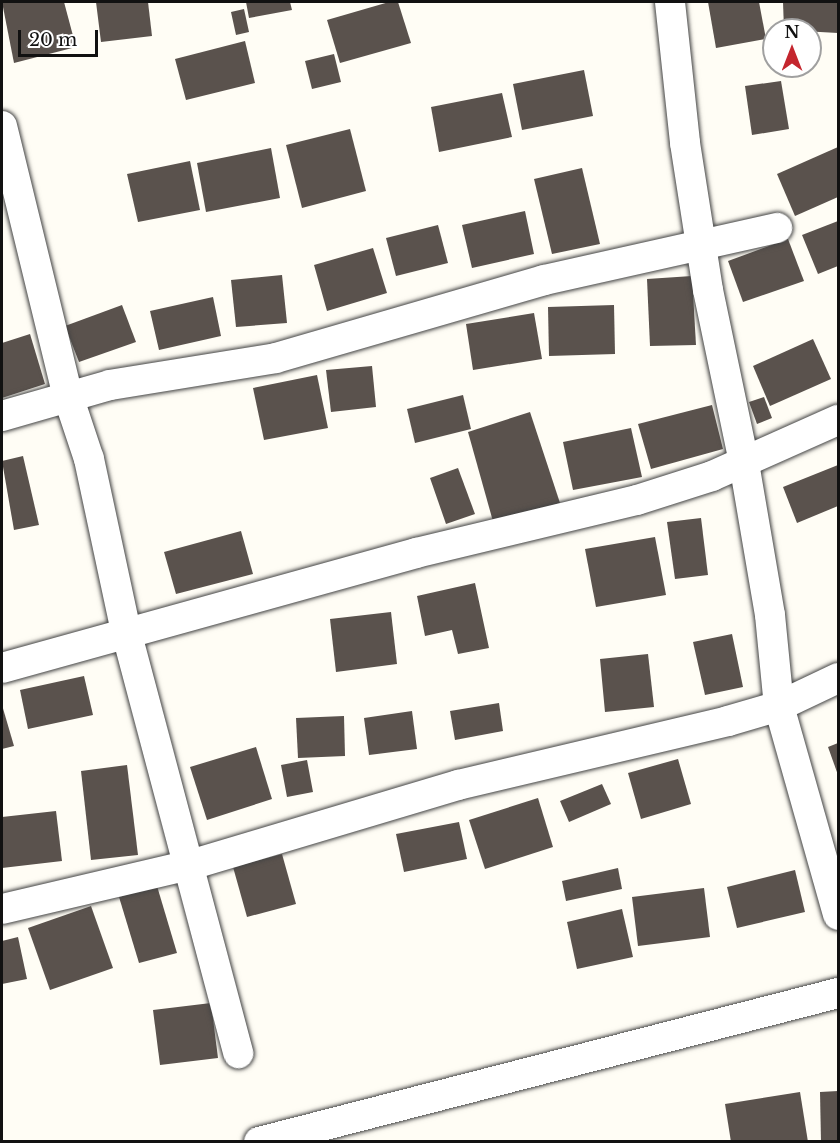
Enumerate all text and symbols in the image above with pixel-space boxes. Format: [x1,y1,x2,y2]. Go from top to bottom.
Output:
scale bar [21,18,100,56]
north arrow [762,18,822,78]
text: N [784,22,800,42]
text: 20 m [29,29,77,51]

